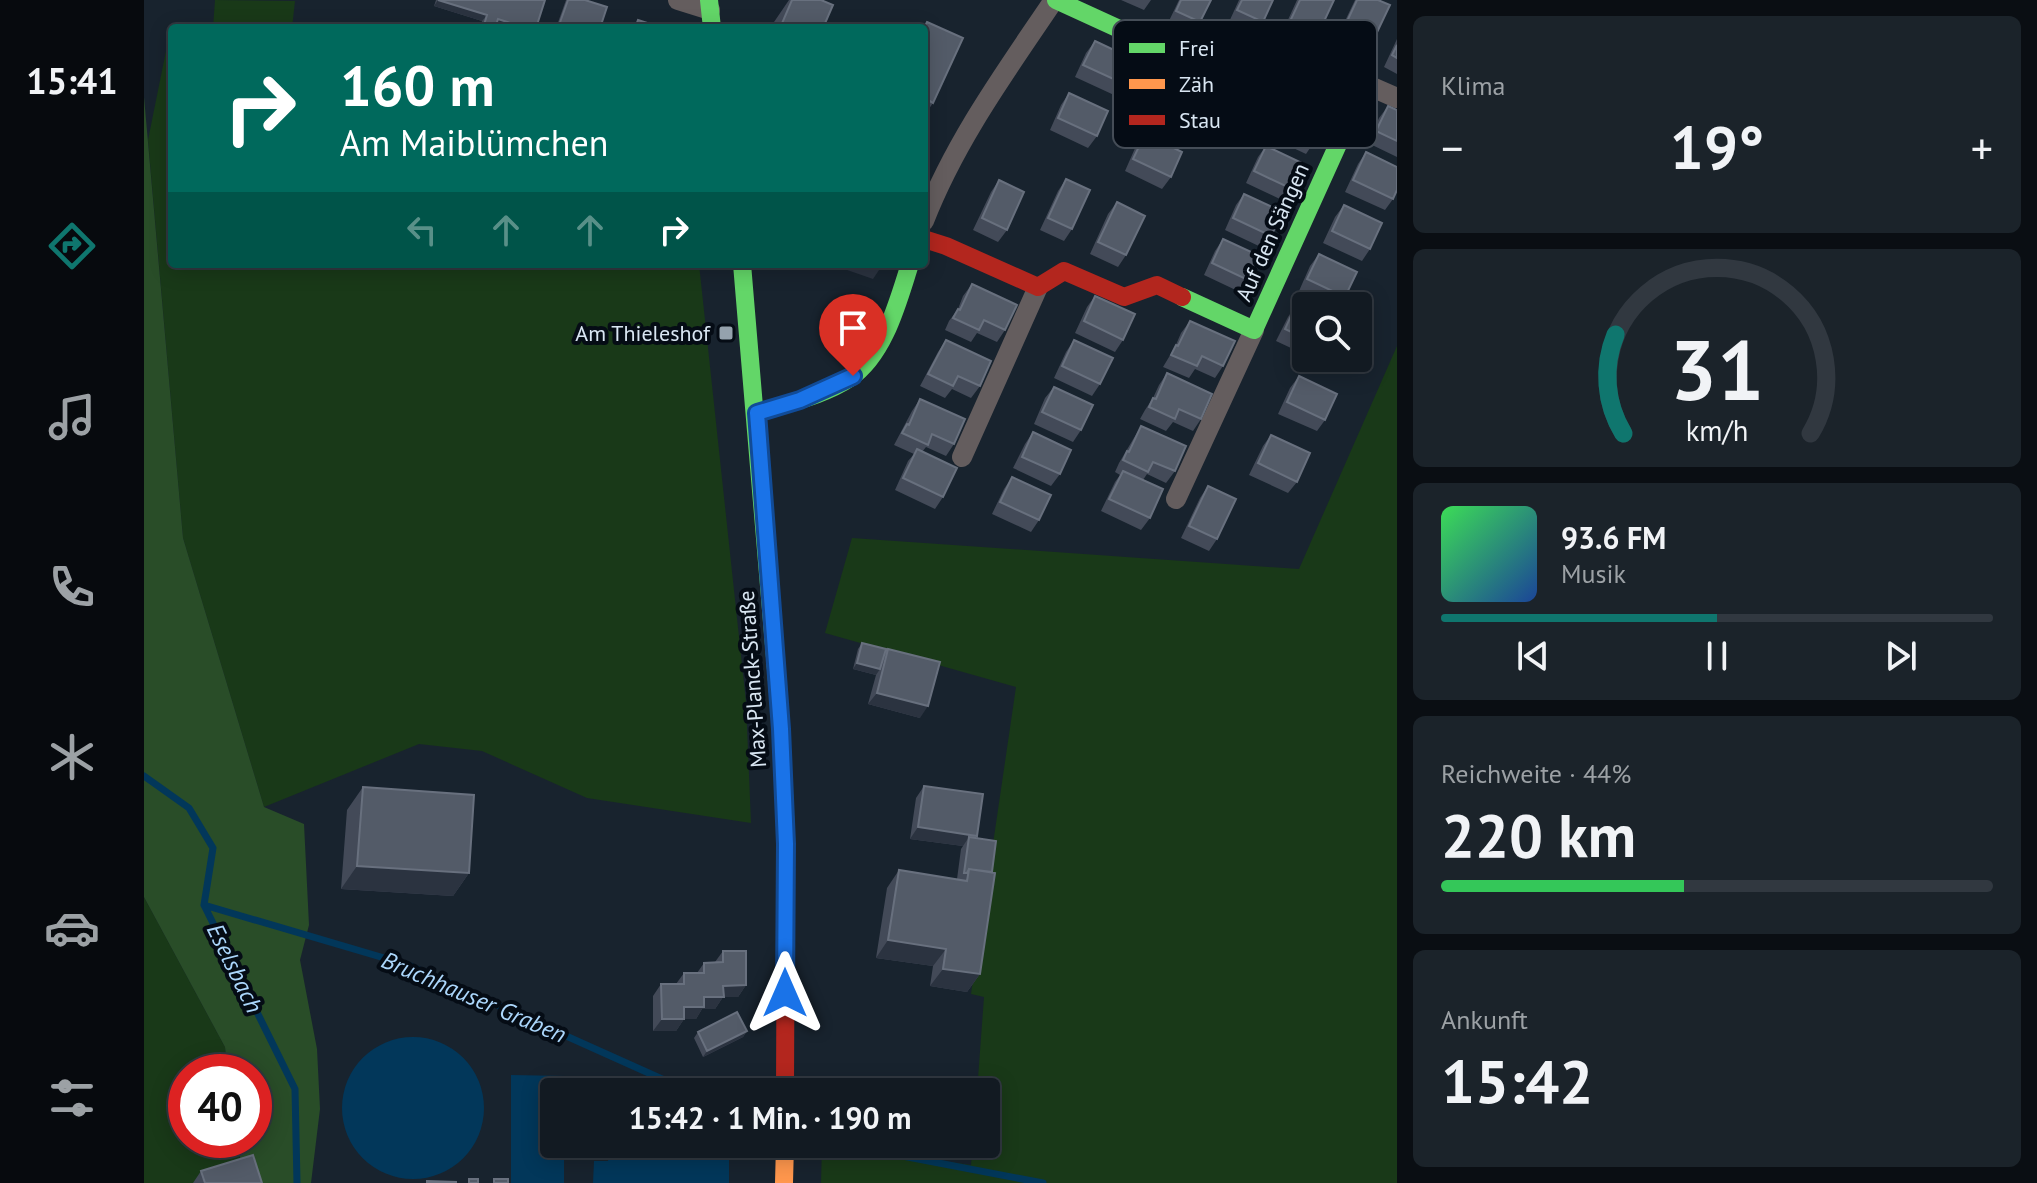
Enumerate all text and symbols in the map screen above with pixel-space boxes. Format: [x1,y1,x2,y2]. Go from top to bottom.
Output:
legend [1113,20,1377,148]
text: Frei [1179,34,1215,62]
text: 160 m [340,49,495,121]
icon: right [208,56,312,160]
text: 15:41 [26,57,118,104]
text: Klima [1441,69,1505,102]
text: Zäh [1179,70,1214,98]
text: Stau [1179,106,1221,134]
text: 19° [1670,108,1764,186]
text: Am Maiblümchen [340,119,608,166]
text: − [1441,119,1463,176]
text: + [1971,119,1993,176]
street label: Auf den Sängen [1229,159,1315,305]
icon: left [400,208,444,252]
icon: ahead [484,208,528,252]
icon: ahead [568,208,612,252]
icon: right [652,208,696,252]
icon: directions [44,218,100,274]
map controls [1292,292,1372,372]
button: search [1292,292,1372,372]
pin [819,294,887,376]
icon: arrive [831,306,875,350]
text: 31 [1670,315,1764,423]
place label: Am Thieleshof [575,319,711,347]
marker: Am Thieleshof [717,324,735,342]
icon: music [44,389,100,445]
text: km/h [1686,412,1748,449]
text: 93.6 FM [1561,518,1666,557]
text: Musik [1561,557,1626,590]
icon: phone [44,559,100,615]
street label: Max-Planck-Straße [732,590,772,768]
icon: previous [1511,634,1555,678]
icon: pause [1695,634,1739,678]
icon: next [1879,634,1923,678]
icon: climate [44,729,100,785]
text: Reichweite · 44% [1441,757,1631,790]
text: 220 km [1441,796,1636,874]
icon: car [44,900,100,956]
water label: Eselsbach [200,918,270,1018]
water label: Bruchhauser Graben [377,944,571,1050]
position arrow [743,951,827,1035]
text: Ankunft [1441,1003,1528,1036]
text: 15:42 [1441,1042,1593,1120]
speed limit sign: 40 [168,1054,272,1158]
icon: filters [44,1070,100,1126]
text: 15:42 · 1 Min. · 190 m [629,1098,911,1137]

